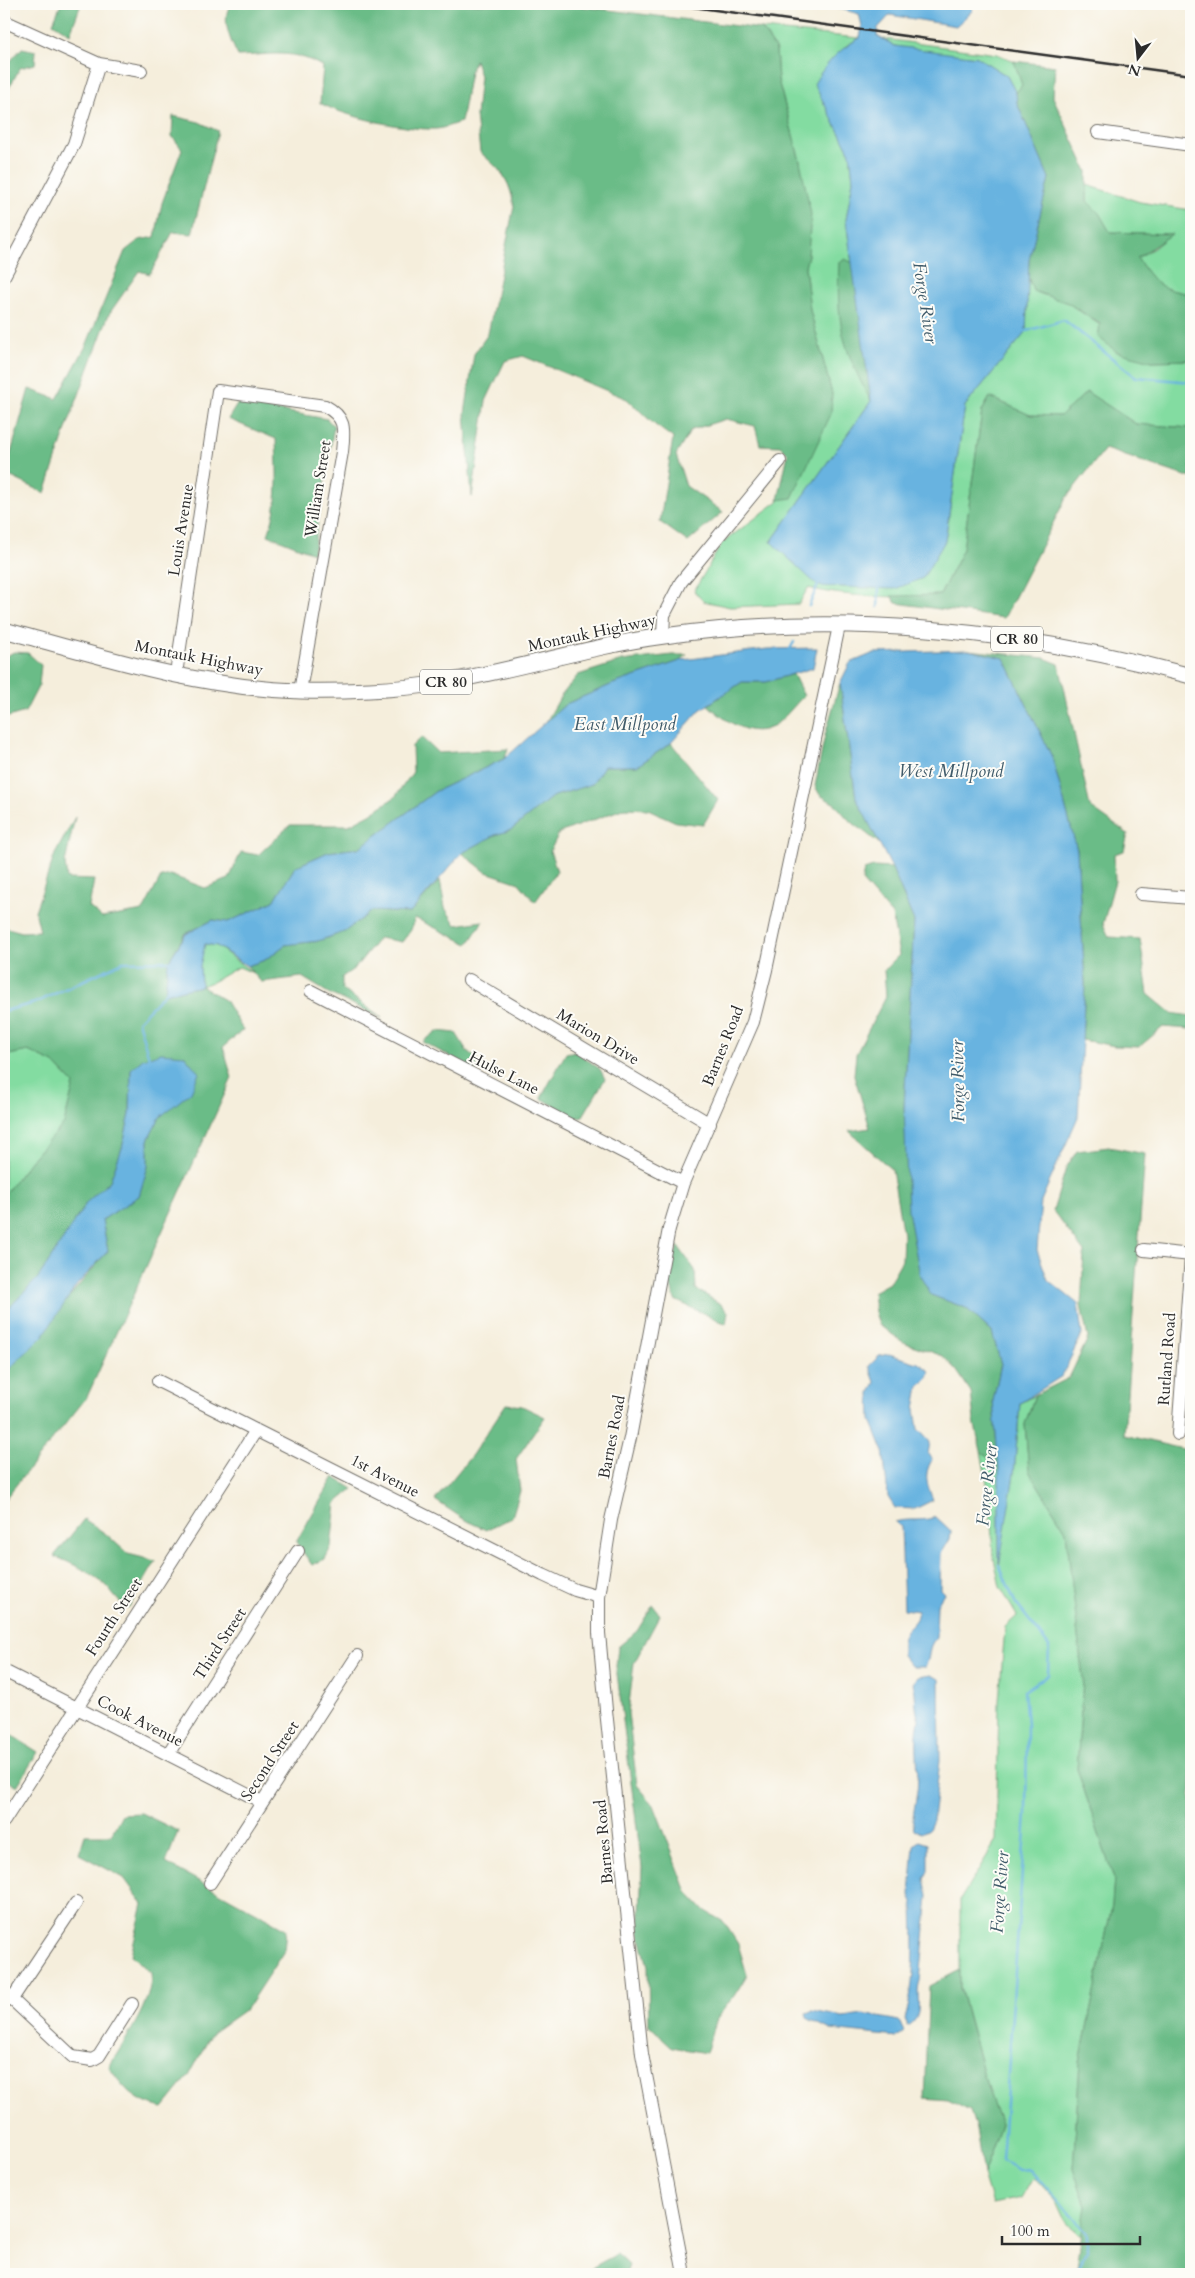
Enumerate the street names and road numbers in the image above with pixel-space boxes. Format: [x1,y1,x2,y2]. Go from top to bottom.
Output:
street label: William Street [299,439,337,540]
street label: Louis Avenue [163,482,199,578]
street label: Montauk Highway [526,609,659,657]
road number: CR 80 [991,626,1043,652]
street label: Montauk Highway [133,635,266,681]
road number: CR 80 [420,670,472,694]
street label: Barnes Road [697,1002,749,1089]
street label: Marion Drive [552,1004,644,1070]
street label: Hulse Lane [465,1046,543,1100]
street label: Rutland Road [1153,1311,1181,1406]
street label: Barnes Road [593,1393,631,1481]
street label: 1st Avenue [347,1449,423,1503]
street label: Fourth Street [81,1574,147,1660]
street label: Third Street [188,1604,252,1684]
street label: Cook Avenue [93,1690,187,1752]
street label: Second Street [236,1717,304,1805]
street label: Barnes Road [589,1798,619,1885]

